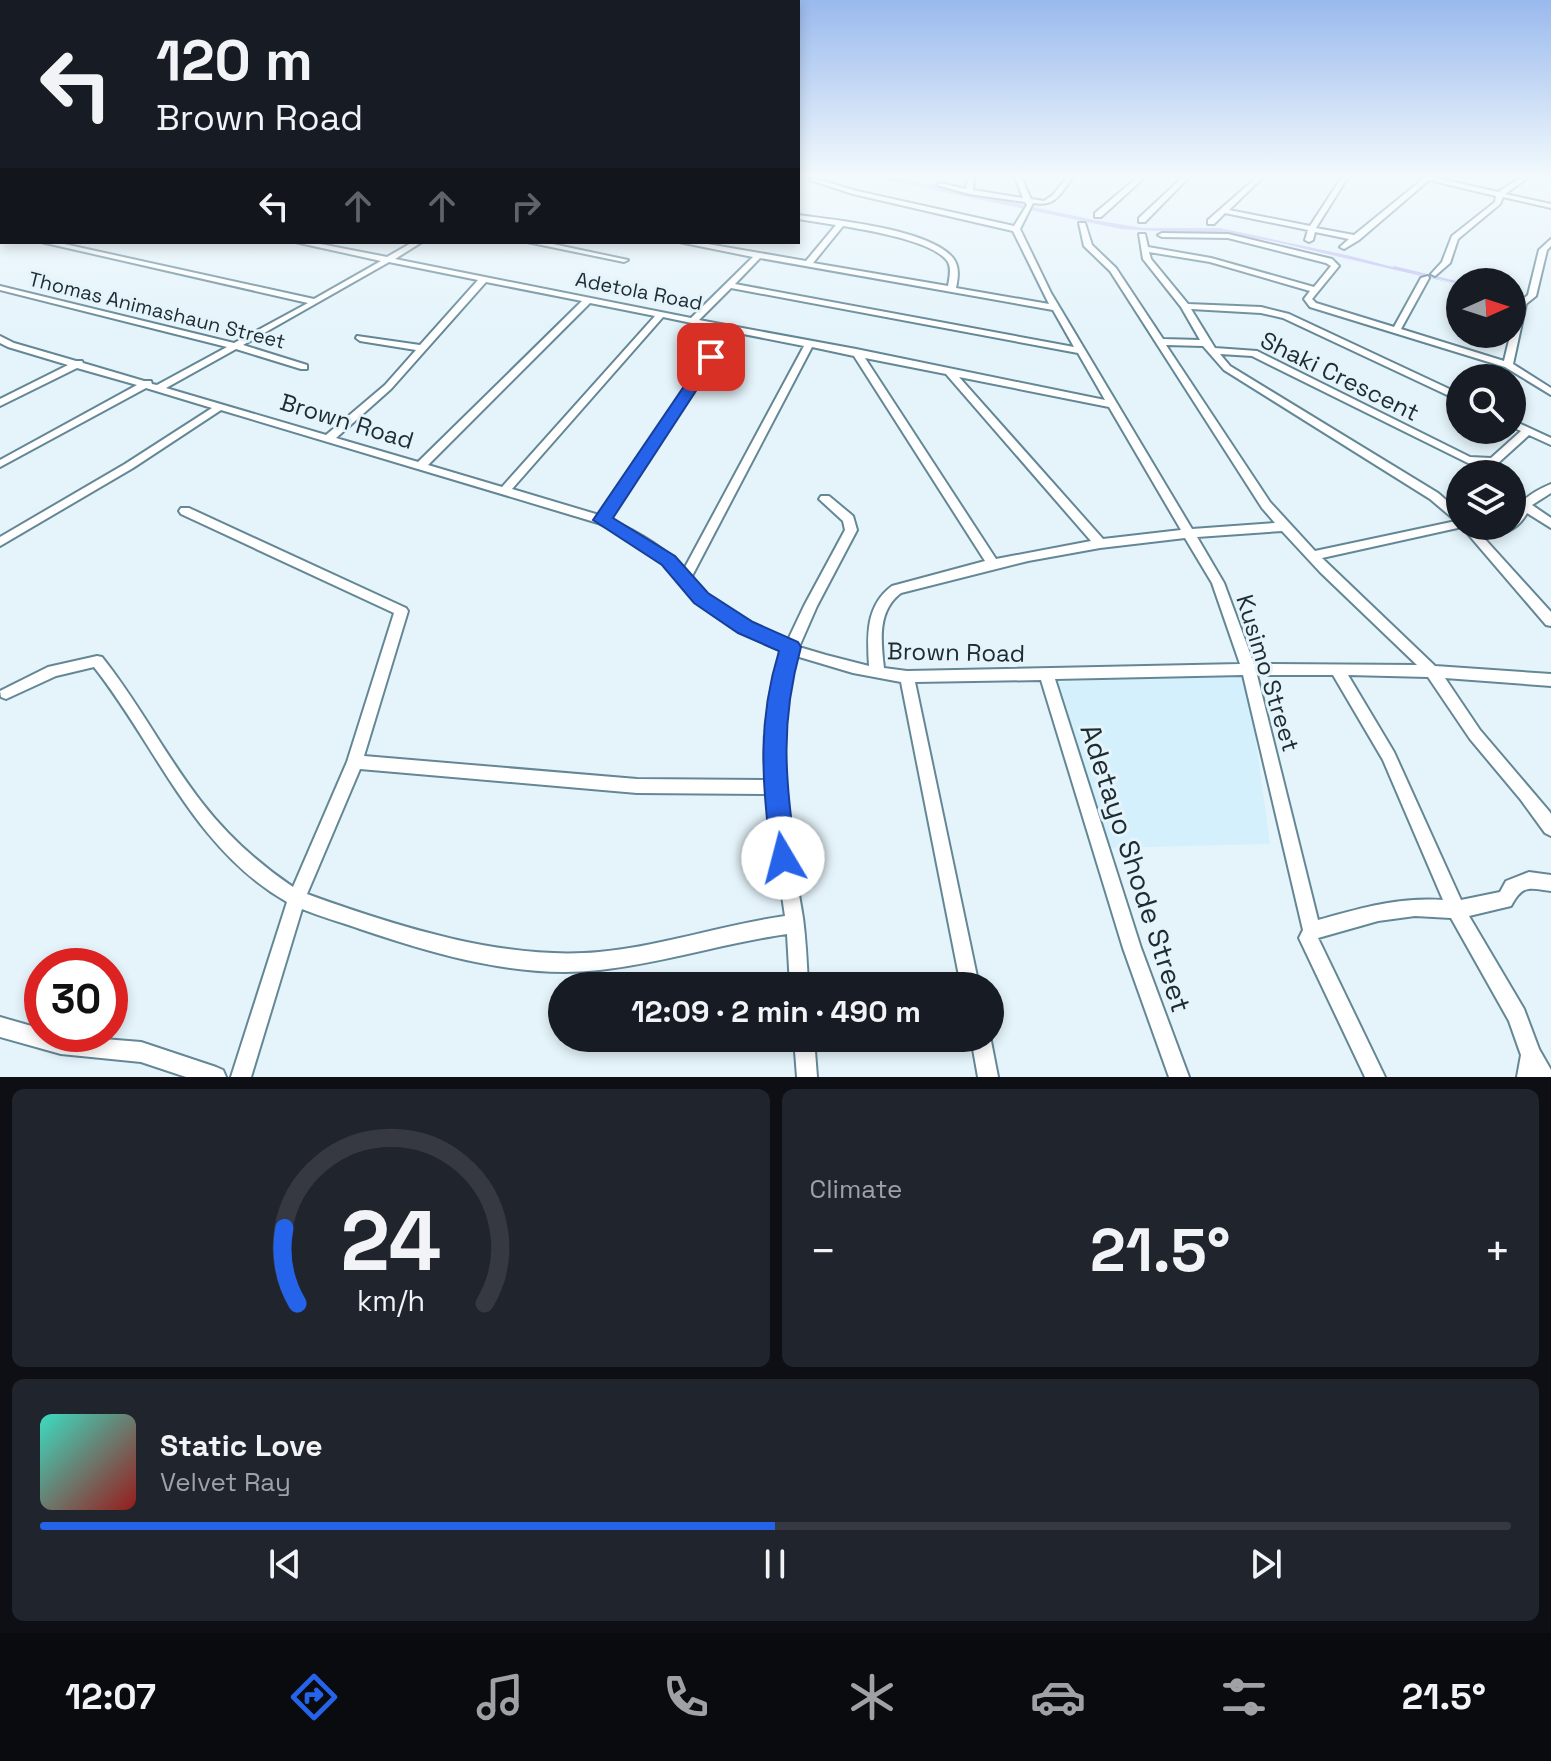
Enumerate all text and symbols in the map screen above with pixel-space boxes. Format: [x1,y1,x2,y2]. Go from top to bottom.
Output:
text: 120 m [156,25,313,96]
icon: left [24,32,128,136]
text: Brown Road [156,95,363,141]
icon: left [252,184,296,228]
icon: ahead [336,184,380,228]
icon: ahead [420,184,464,228]
icon: right [504,184,548,228]
street label: Thomas Animashaun Street [26,265,288,355]
street label: Adetola Road [573,266,705,316]
north arrow [1446,268,1526,348]
map controls [1446,268,1526,540]
pin [677,323,745,391]
street label: Shaki Crescent [1255,324,1425,428]
icon: arrive [689,335,733,379]
button: search [1446,364,1526,444]
street label: Brown Road [276,386,418,456]
button: layers [1446,460,1526,540]
street label: Kusimo Street [1229,591,1307,755]
street label: Brown Road [887,635,1025,669]
street label: Adetayo Shode Street [1072,719,1200,1017]
position arrow [741,816,825,900]
speed limit sign: 30 [24,948,128,1052]
text: 12:09 · 2 min · 490 m [631,992,921,1031]
text: Climate [810,1172,902,1206]
text: 24 [340,1188,441,1294]
text: 21.5° [1090,1212,1230,1289]
text: − [810,1223,837,1279]
text: + [1484,1223,1511,1279]
text: km/h [357,1283,425,1319]
text: Static Love [160,1426,323,1465]
text: Velvet Ray [160,1465,291,1499]
icon: previous [263,1542,307,1586]
icon: pause [753,1542,797,1586]
icon: next [1244,1542,1288,1586]
icon: directions [286,1669,342,1725]
icon: music [472,1669,528,1725]
icon: phone [658,1669,714,1725]
icon: climate [844,1669,900,1725]
icon: car [1030,1669,1086,1725]
icon: filters [1216,1669,1272,1725]
text: 12:07 [65,1674,156,1720]
text: 21.5° [1402,1674,1486,1720]

